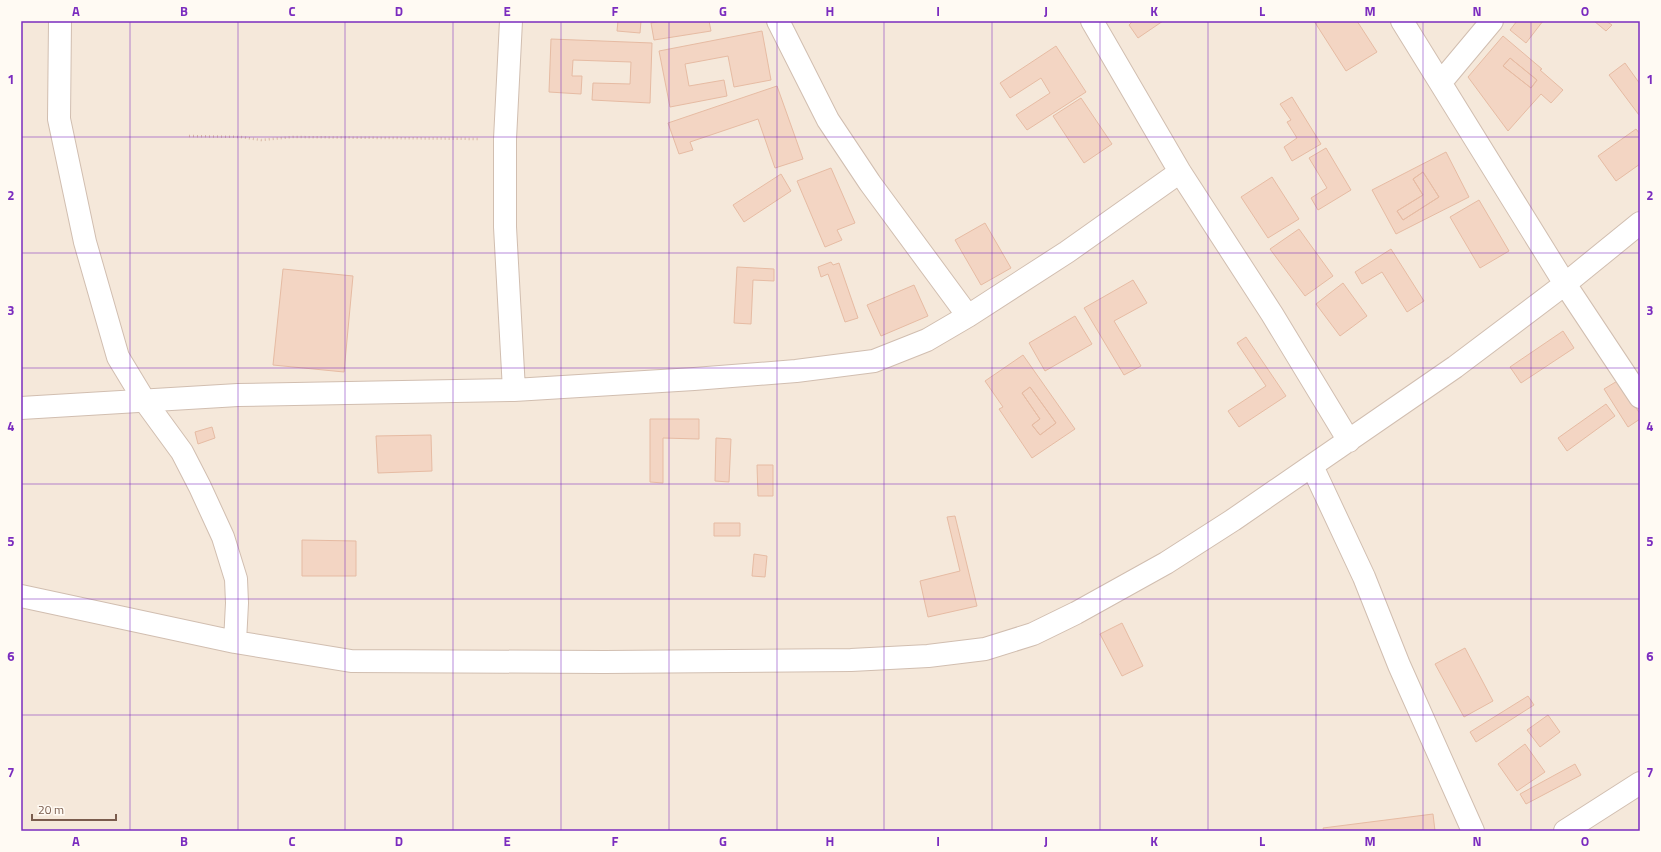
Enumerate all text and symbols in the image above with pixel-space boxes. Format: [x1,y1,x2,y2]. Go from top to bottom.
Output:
text: A [72,1,80,21]
text: B [180,1,188,21]
text: C [288,1,296,21]
text: D [395,1,403,21]
text: E [503,1,511,21]
text: F [612,1,619,21]
text: G [719,1,727,21]
text: H [826,1,834,21]
text: I [936,1,940,21]
text: J [1044,1,1048,21]
text: K [1150,1,1158,21]
text: L [1259,1,1265,21]
text: M [1364,1,1376,21]
text: N [1472,1,1482,21]
text: O [1581,1,1589,21]
text: 1 [7,69,15,89]
text: 1 [1646,69,1654,89]
text: 2 [7,185,15,205]
text: 2 [1646,185,1654,205]
text: 3 [7,300,15,320]
text: 3 [1646,300,1654,320]
text: 4 [7,416,15,436]
text: 4 [1646,416,1654,436]
text: 5 [7,531,15,551]
text: 5 [1646,531,1654,551]
text: 6 [7,646,15,666]
text: 6 [1646,646,1654,666]
text: 7 [7,762,15,782]
text: 7 [1646,762,1654,782]
scale bar [32,796,116,822]
text: 20 m [38,800,64,819]
text: A [72,831,80,851]
text: B [180,831,188,851]
text: C [288,831,296,851]
text: D [395,831,403,851]
text: E [503,831,511,851]
text: F [612,831,619,851]
text: G [719,831,727,851]
text: H [826,831,834,851]
text: I [936,831,940,851]
text: J [1044,831,1048,851]
text: K [1150,831,1158,851]
text: L [1259,831,1265,851]
text: M [1364,831,1376,851]
text: N [1472,831,1482,851]
text: O [1581,831,1589,851]

